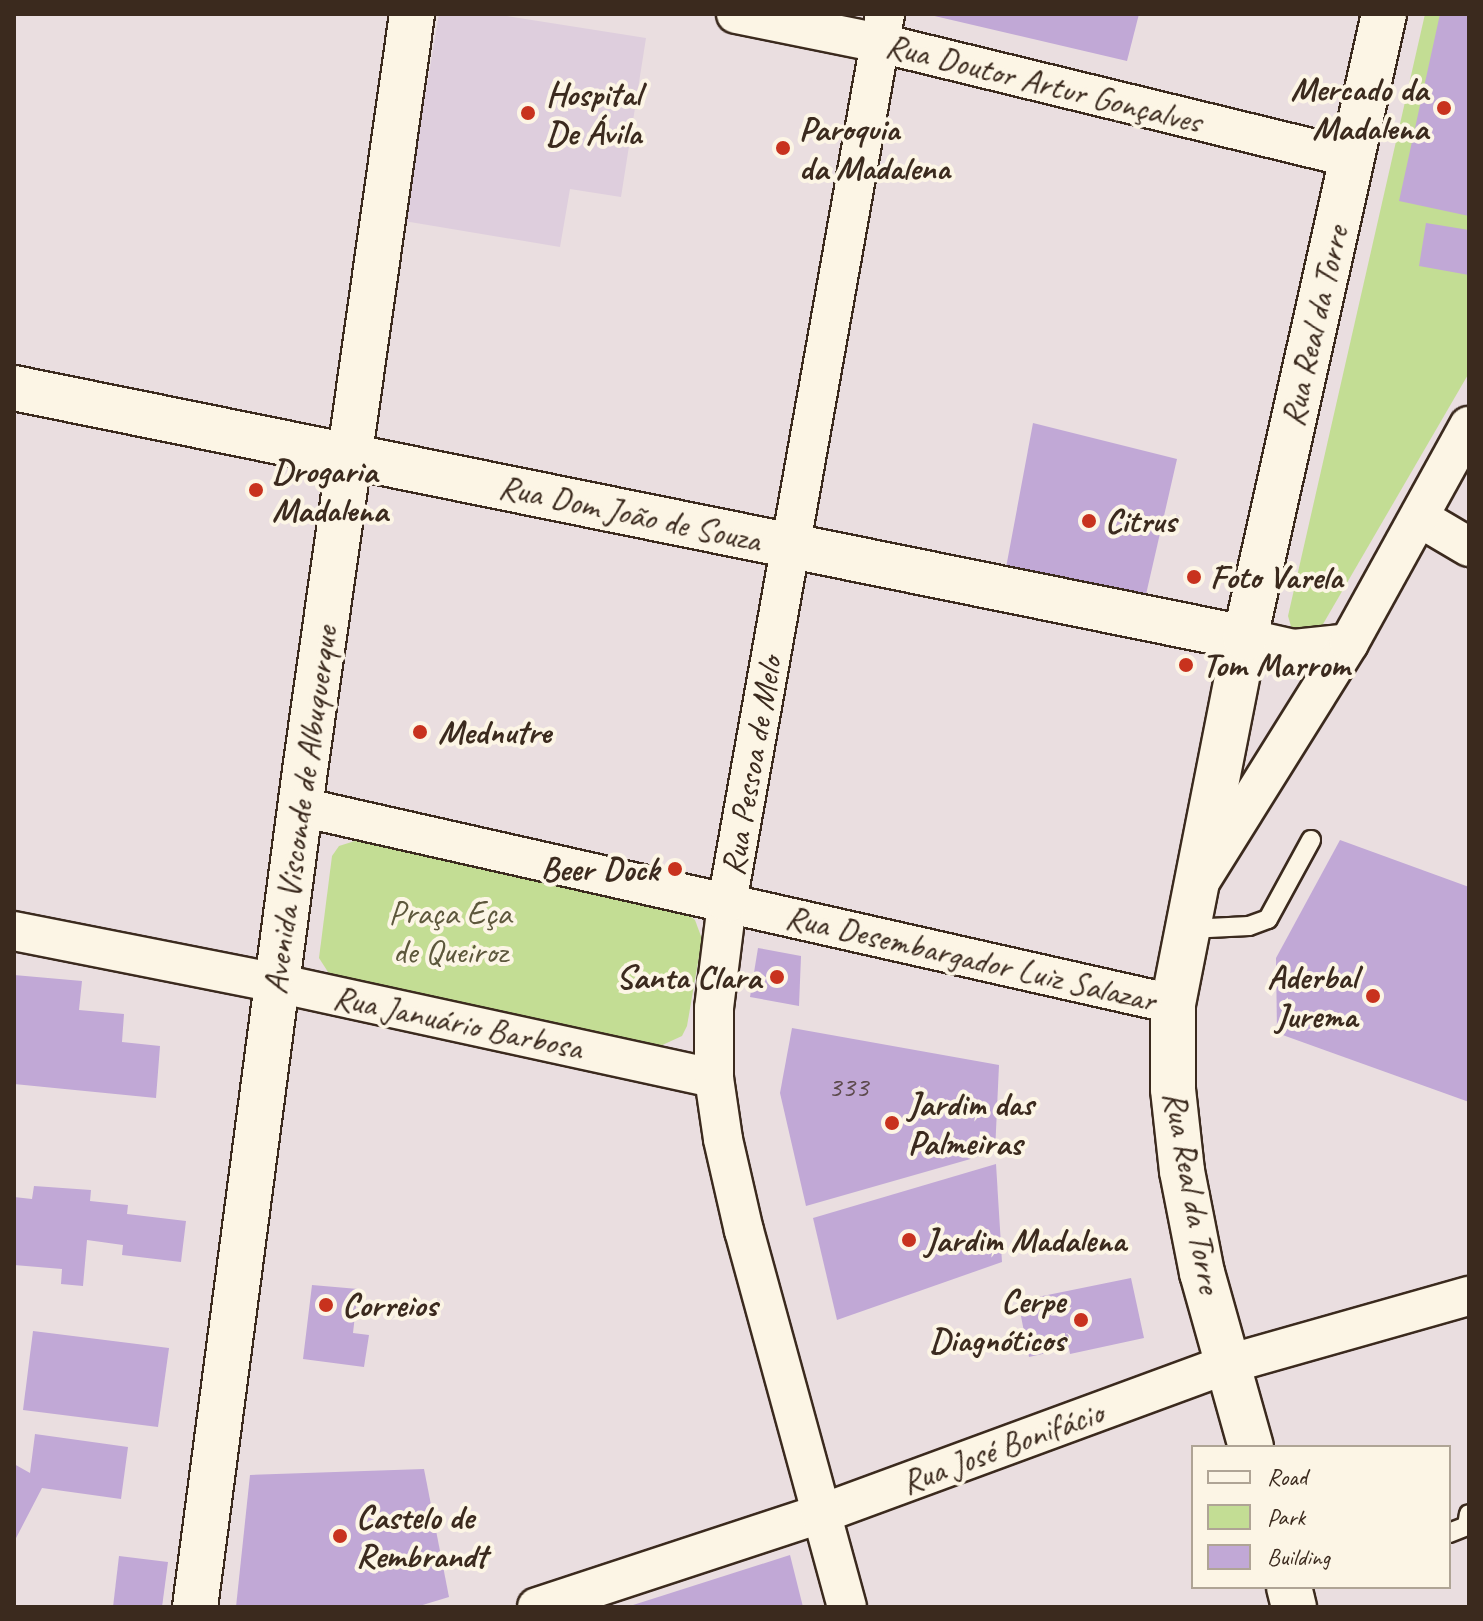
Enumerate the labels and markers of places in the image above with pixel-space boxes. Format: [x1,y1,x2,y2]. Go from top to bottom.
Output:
place label: Mercado da Madalena [1290,68,1428,148]
place label: Hospital De Ávila [546,73,641,152]
marker: Mercado da Madalena [1435,99,1453,117]
marker: Hospital De Ávila [517,102,539,124]
place label: Paroquia da Madalena [799,108,952,188]
marker: Paroquia da Madalena [774,139,792,157]
place label: Drogaria Madalena [272,450,388,530]
marker: Drogaria Madalena [247,481,265,499]
place label: Citrus [1105,501,1176,541]
marker: Citrus [1080,512,1098,530]
place label: Foto Varela [1210,557,1343,597]
marker: Foto Varela [1185,568,1203,586]
place label: Tom Marrom [1202,645,1350,685]
marker: Tom Marrom [1177,656,1195,674]
place label: Mednutre [438,712,551,752]
marker: Mednutre [409,721,431,743]
place label: Beer Dock [540,849,659,889]
marker: Beer Dock [666,860,684,878]
place label: Aderbal Jurema [1267,956,1357,1036]
place label: Santa Clara [617,957,761,997]
marker: Santa Clara [768,968,786,986]
marker: Aderbal Jurema [1364,987,1382,1005]
place label: Jardim das Palmeiras [908,1083,1034,1162]
marker: Jardim das Palmeiras [883,1114,901,1132]
place label: Jardim Madalena [925,1220,1126,1260]
marker: Jardim Madalena [900,1231,918,1249]
place label: Cerpe Diagnóticos [929,1280,1065,1360]
place label: Correios [342,1285,437,1325]
marker: Correios [317,1296,335,1314]
marker: Cerpe Diagnóticos [1072,1311,1090,1329]
place label: Castelo de Rembrandt [356,1496,487,1576]
marker: Castelo de Rembrandt [331,1527,349,1545]

